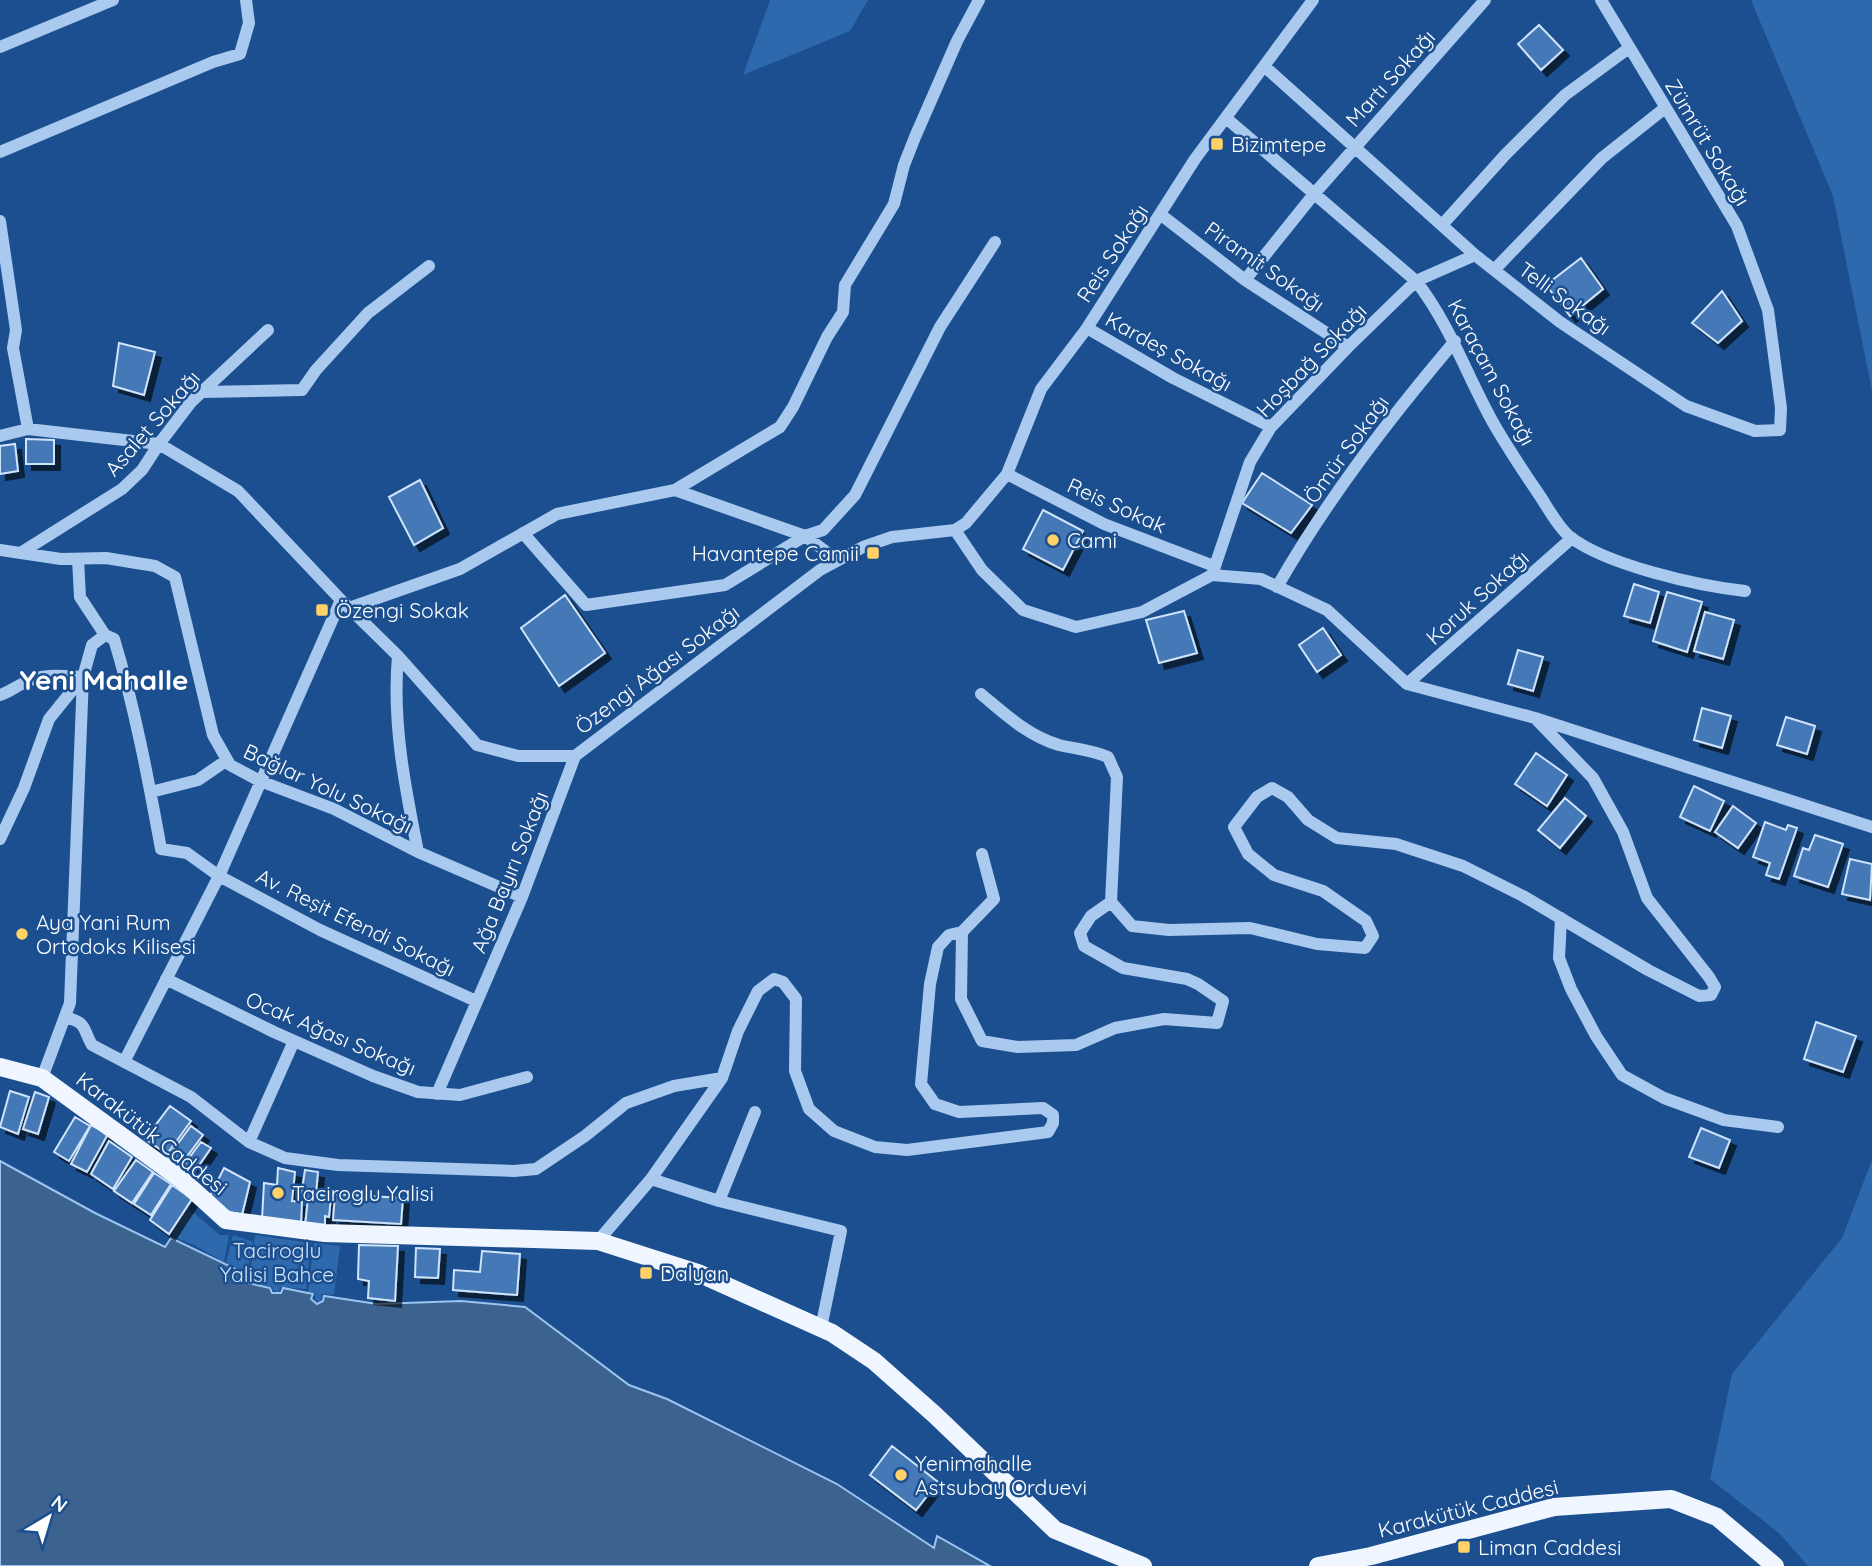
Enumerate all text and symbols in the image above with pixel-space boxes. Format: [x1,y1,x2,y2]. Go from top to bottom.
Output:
street label: Martı Sokağı [1340,24,1440,132]
street label: Zümrüt Sokağı [1660,74,1756,210]
place label: Bizimtepe [1231,131,1326,157]
marker: Bizimtepe [1209,136,1225,152]
street label: Reis Sokağı [1071,199,1153,307]
street label: Piramit Sokağı [1200,215,1330,317]
street label: Telli Sokağı [1514,256,1616,340]
street label: Karaçam Sokağı [1443,294,1541,450]
street label: Hoşbağ Sokağı [1250,298,1372,422]
street label: Kardeş Sokağı [1101,306,1237,396]
street label: Asalet Sokağı [99,365,205,481]
street label: Ömür Sokağı [1298,390,1394,508]
street label: Reis Sokak [1064,472,1170,538]
place label: Cami [1067,527,1117,553]
marker: Cami [1045,532,1061,548]
place label: Havantepe Camii [692,540,859,566]
street label: Koruk Sokağı [1420,544,1534,650]
marker: Havantepe Camii [865,545,881,561]
place label: Özengi Sokak [336,597,469,623]
street label: Özengi Ağası Sokağı [570,599,744,739]
marker: Özengi Sokak [314,602,330,618]
district label: Yeni Mahalle [19,662,189,697]
street label: Bağlar Yolu Sokağı [240,738,416,838]
street label: Ağa Bayırı Sokağı [465,787,553,957]
street label: Av. Reşit Efendi Sokağı [252,862,460,982]
place label: Aya Yani Rum Ortodoks Kilisesi [36,909,196,959]
marker: Aya Yani Rum Ortodoks Kilisesi [14,926,30,942]
street label: Ocak Ağası Sokağı [242,985,420,1081]
street label: Karakütük Caddesi [71,1066,233,1200]
place label: Taciroglu Yalisi [292,1180,434,1206]
marker: Taciroglu Yalisi [270,1185,286,1201]
park label: Taciroglu Yalisi Bahce [220,1237,334,1287]
place label: Dalyan [660,1260,729,1286]
marker: Dalyan [638,1265,654,1281]
place label: Yenimahalle Astsubay Orduevi [915,1450,1087,1500]
marker: Yenimahalle Astsubay Orduevi [893,1467,909,1483]
street label: Karakütük Caddesi [1375,1473,1561,1543]
north arrow [14,1482,84,1552]
text: N [47,1490,72,1517]
place label: Liman Caddesi [1478,1534,1622,1560]
marker: Liman Caddesi [1456,1539,1472,1555]

